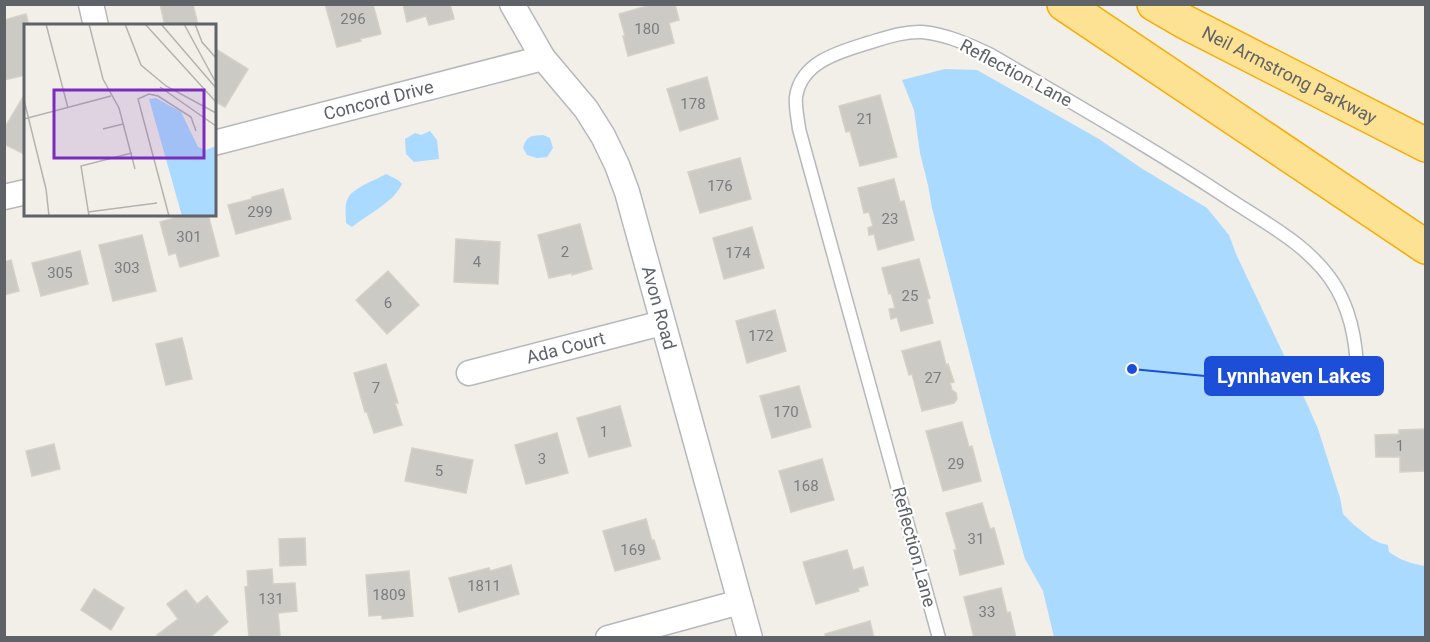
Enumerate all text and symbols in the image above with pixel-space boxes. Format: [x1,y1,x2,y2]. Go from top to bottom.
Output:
house number: 296 [340,10,366,28]
house number: 180 [634,20,660,38]
street label: Neil Armstrong Parkway [1199,22,1381,128]
inset map [24,24,216,216]
street label: Reflection Lane [957,34,1076,111]
street label: Concord Drive [321,76,436,124]
house number: 178 [680,95,706,113]
house number: 21 [857,110,873,128]
house number: 176 [707,177,733,195]
house number: 299 [247,203,273,221]
house number: 23 [882,210,898,228]
house number: 301 [176,228,202,246]
house number: 2 [561,243,569,261]
house number: 174 [725,244,751,262]
house number: 4 [473,253,482,271]
house number: 303 [114,259,140,277]
street label: Avon Road [638,263,681,352]
house number: 305 [47,264,73,282]
house number: 25 [902,287,918,305]
house number: 6 [384,294,392,312]
street label: Ada Court [524,327,607,368]
house number: 172 [748,327,774,345]
callout: Lynnhaven Lakes [1205,357,1383,395]
text: Lynnhaven Lakes [1217,364,1371,388]
house number: 27 [925,369,941,387]
house number: 7 [372,379,380,397]
house number: 170 [773,403,799,421]
house number: 1 [600,423,608,441]
house number: 1 [1396,437,1404,455]
house number: 3 [538,450,546,468]
house number: 29 [948,455,964,473]
house number: 5 [435,462,443,480]
house number: 168 [793,477,819,495]
street label: Reflection Lane [888,484,941,609]
house number: 31 [968,530,984,548]
house number: 169 [620,541,646,559]
house number: 1811 [467,577,501,595]
house number: 1809 [372,586,406,604]
house number: 131 [258,590,284,608]
house number: 33 [979,603,995,621]

